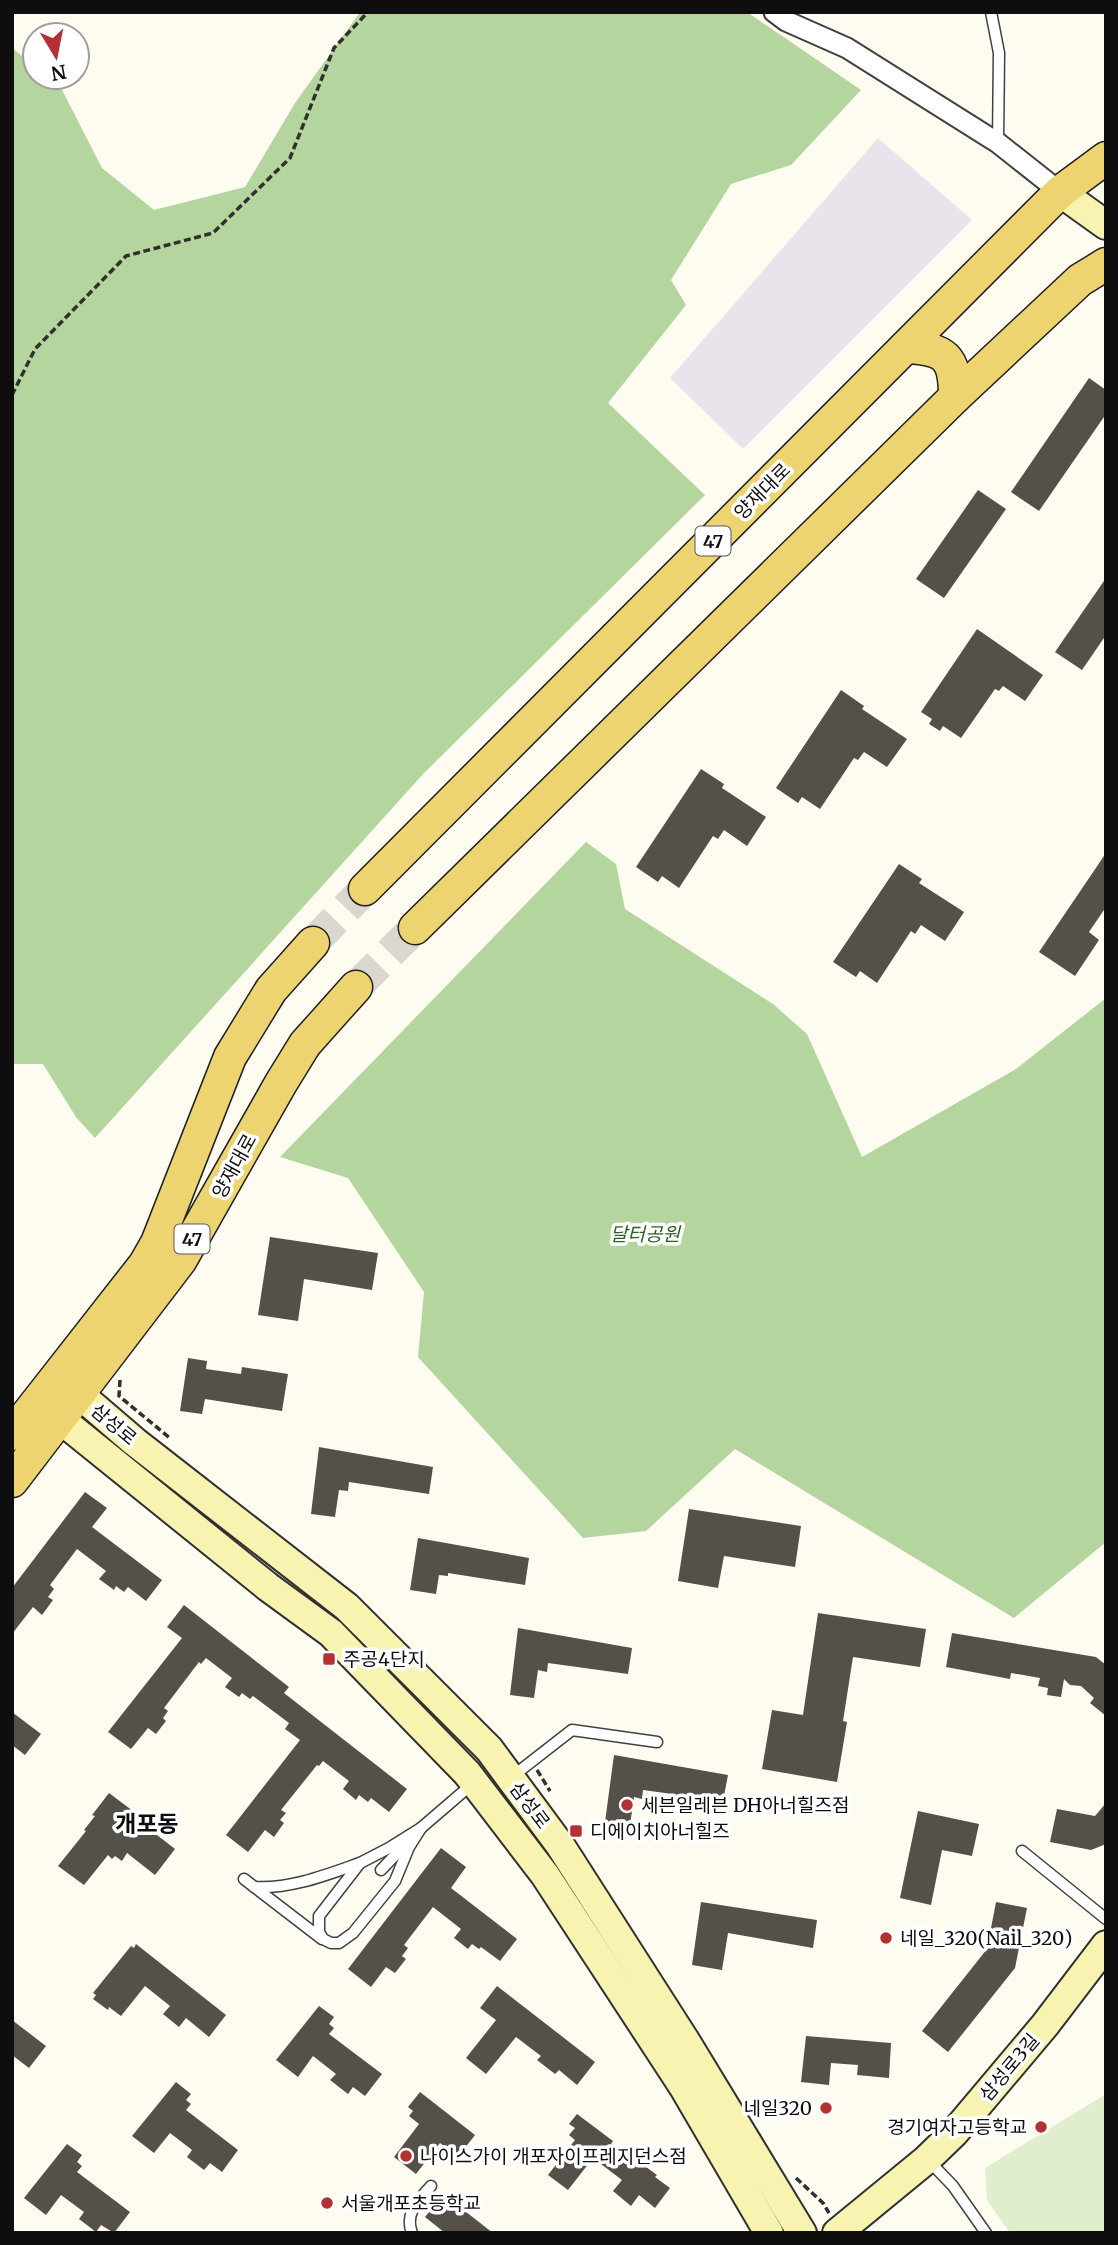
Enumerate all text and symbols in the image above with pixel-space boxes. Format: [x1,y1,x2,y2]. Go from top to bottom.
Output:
north arrow [21,21,91,91]
text: N [49,60,68,86]
street label: 양재대로 [729,458,795,524]
road number: 47 [696,526,730,556]
street label: 양재대로 [207,1130,261,1202]
park label: 달터공원 [610,1222,681,1246]
road number: 47 [174,1224,210,1254]
street label: 삼성로 [86,1398,142,1450]
place label: 주공4단지 [343,1647,425,1671]
marker: 주공4단지 [321,1651,337,1667]
street label: 삼성로 [505,1777,555,1833]
place label: 세븐일레븐 DH아너힐즈점 [641,1793,850,1817]
marker: 세븐일레븐 DH아너힐즈점 [619,1797,635,1813]
district label: 개포동 [115,1809,179,1838]
place label: 디에이치아너힐즈 [590,1819,730,1843]
marker: 디에이치아너힐즈 [568,1823,584,1839]
place label: 네일_320(Nail_320) [900,1926,1072,1950]
marker: 네일_320(Nail_320) [878,1930,894,1946]
street label: 삼성로3길 [974,2028,1044,2106]
place label: 네일320 [744,2096,812,2120]
marker: 네일320 [818,2100,834,2116]
place label: 경기여자고등학교 [887,2115,1027,2139]
marker: 경기여자고등학교 [1033,2119,1049,2135]
place label: 나이스가이 개포자이프레지던스점 [420,2144,687,2168]
marker: 나이스가이 개포자이프레지던스점 [398,2148,414,2164]
place label: 서울개포초등학교 [341,2191,481,2215]
marker: 서울개포초등학교 [319,2195,335,2211]

